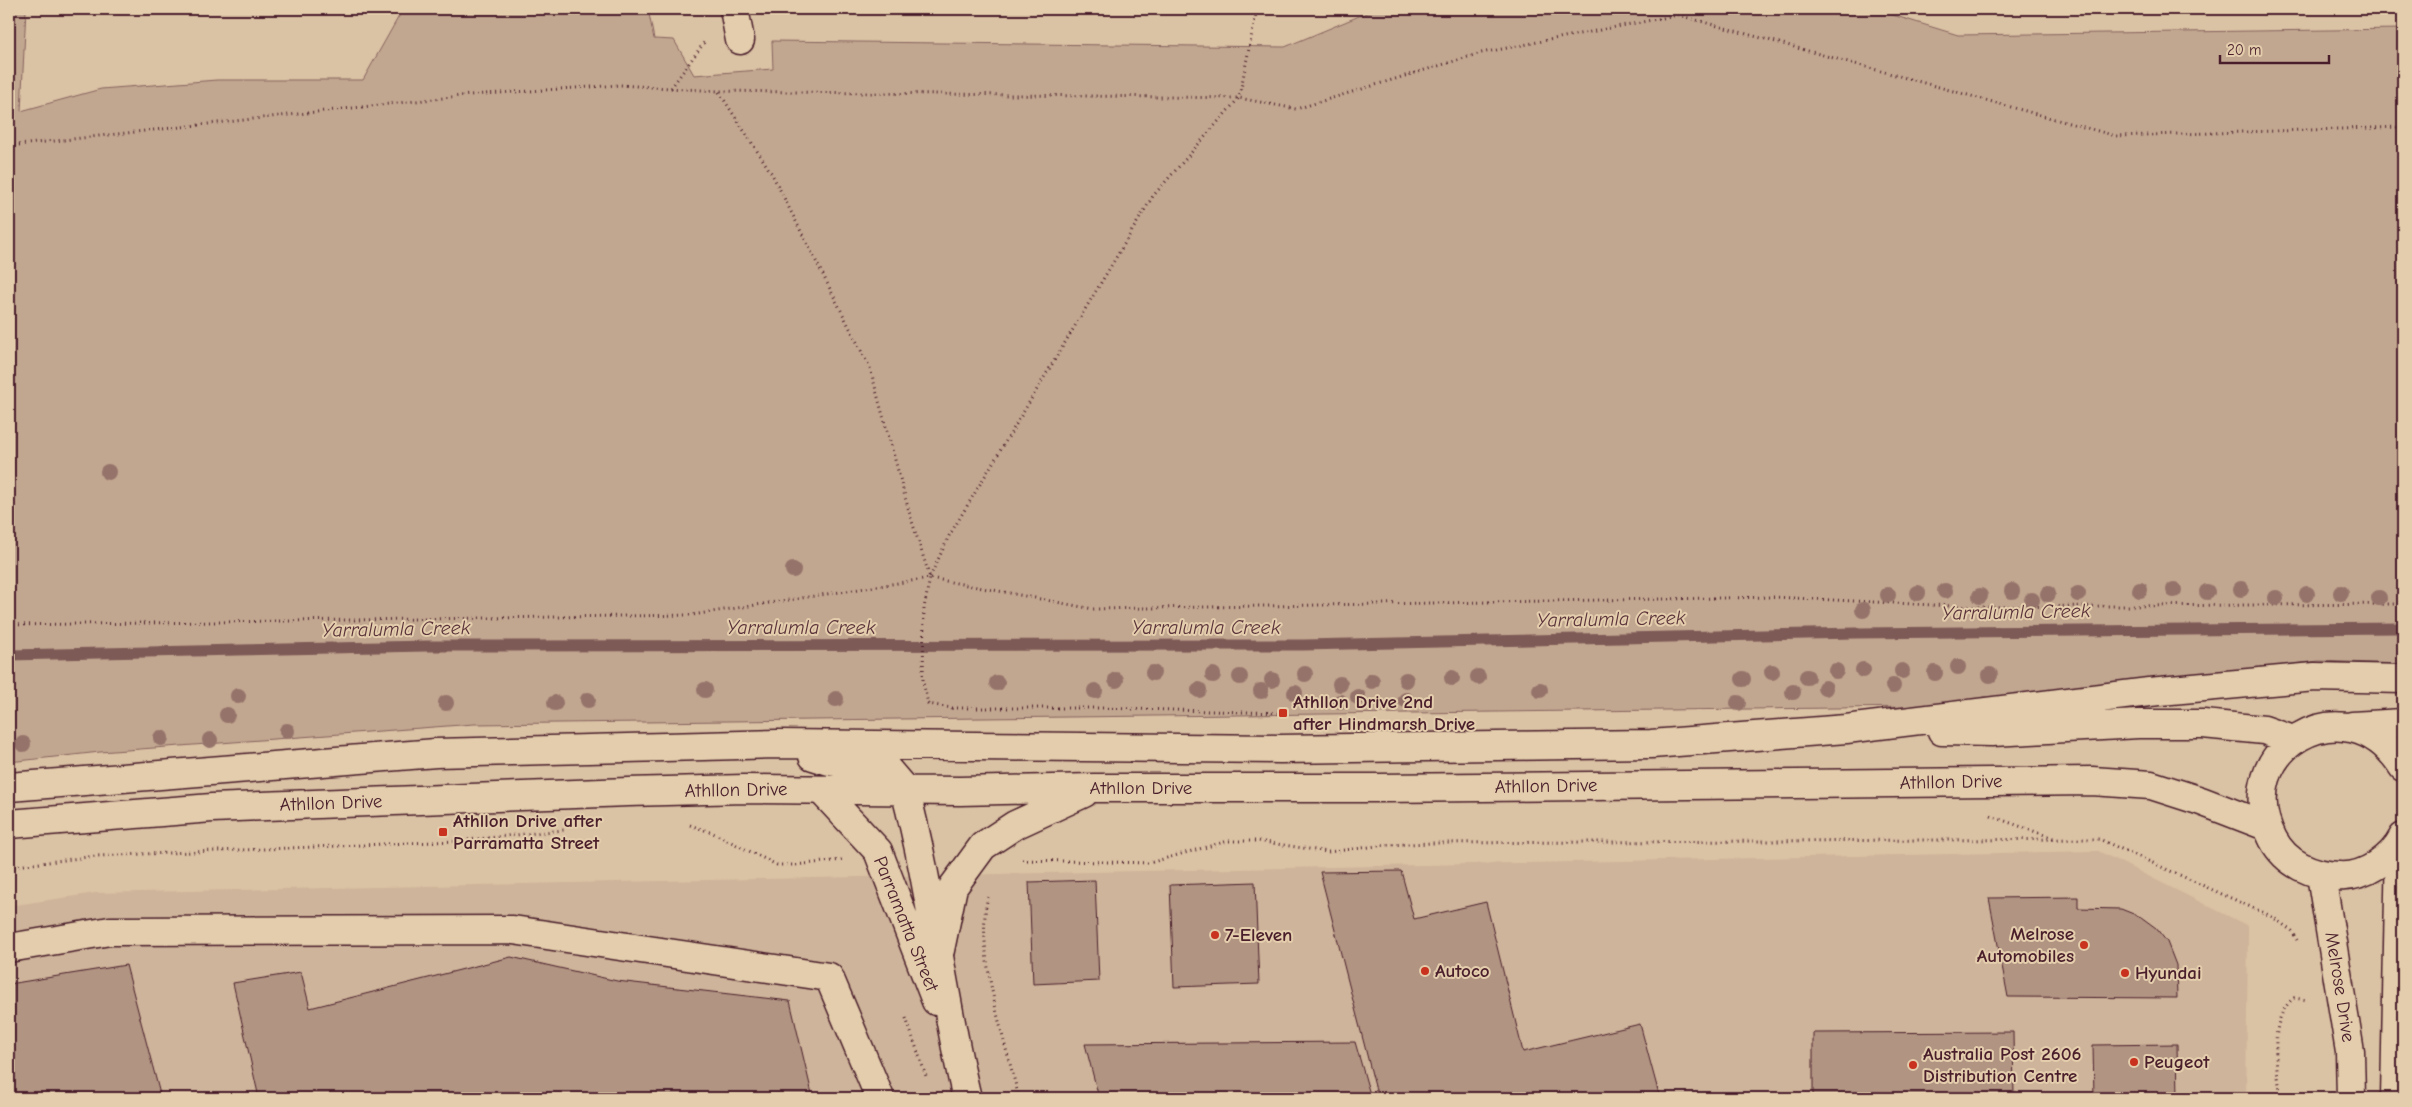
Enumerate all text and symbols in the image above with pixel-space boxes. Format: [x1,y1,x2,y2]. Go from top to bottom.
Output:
scale bar [2220,32,2328,64]
text: 20 m [2227,41,2261,59]
water label: Yarralumla Creek [1941,599,2091,625]
water label: Yarralumla Creek [1536,606,1686,632]
water label: Yarralumla Creek [321,616,471,642]
water label: Yarralumla Creek [727,616,876,639]
water label: Yarralumla Creek [1132,616,1281,639]
place label: Athllon Drive 2nd after Hindmarsh Drive [1293,691,1475,735]
marker: Athllon Drive 2nd after Hindmarsh Drive [1277,707,1289,719]
street label: Athllon Drive [1899,770,2003,794]
street label: Athllon Drive [1494,774,1598,798]
street label: Athllon Drive [1090,777,1192,799]
street label: Athllon Drive [684,778,788,802]
street label: Athllon Drive [279,790,383,816]
place label: Athllon Drive after Parramatta Street [453,810,602,854]
marker: Athllon Drive after Parramatta Street [437,826,449,838]
street label: Parramatta Street [869,853,943,995]
place label: Melrose Automobiles [1977,923,2074,967]
place label: 7-Eleven [1225,924,1292,946]
marker: 7-Eleven [1209,929,1221,941]
street label: Melrose Drive [2320,930,2360,1044]
marker: Melrose Automobiles [2078,939,2090,951]
place label: Autoco [1435,960,1490,982]
place label: Hyundai [2135,962,2202,984]
marker: Autoco [1419,965,1431,977]
marker: Hyundai [2119,967,2131,979]
place label: Australia Post 2606 Distribution Centre [1923,1043,2082,1087]
place label: Peugeot [2144,1051,2210,1073]
marker: Peugeot [2128,1056,2140,1068]
marker: Australia Post 2606 Distribution Centre [1907,1059,1919,1071]

